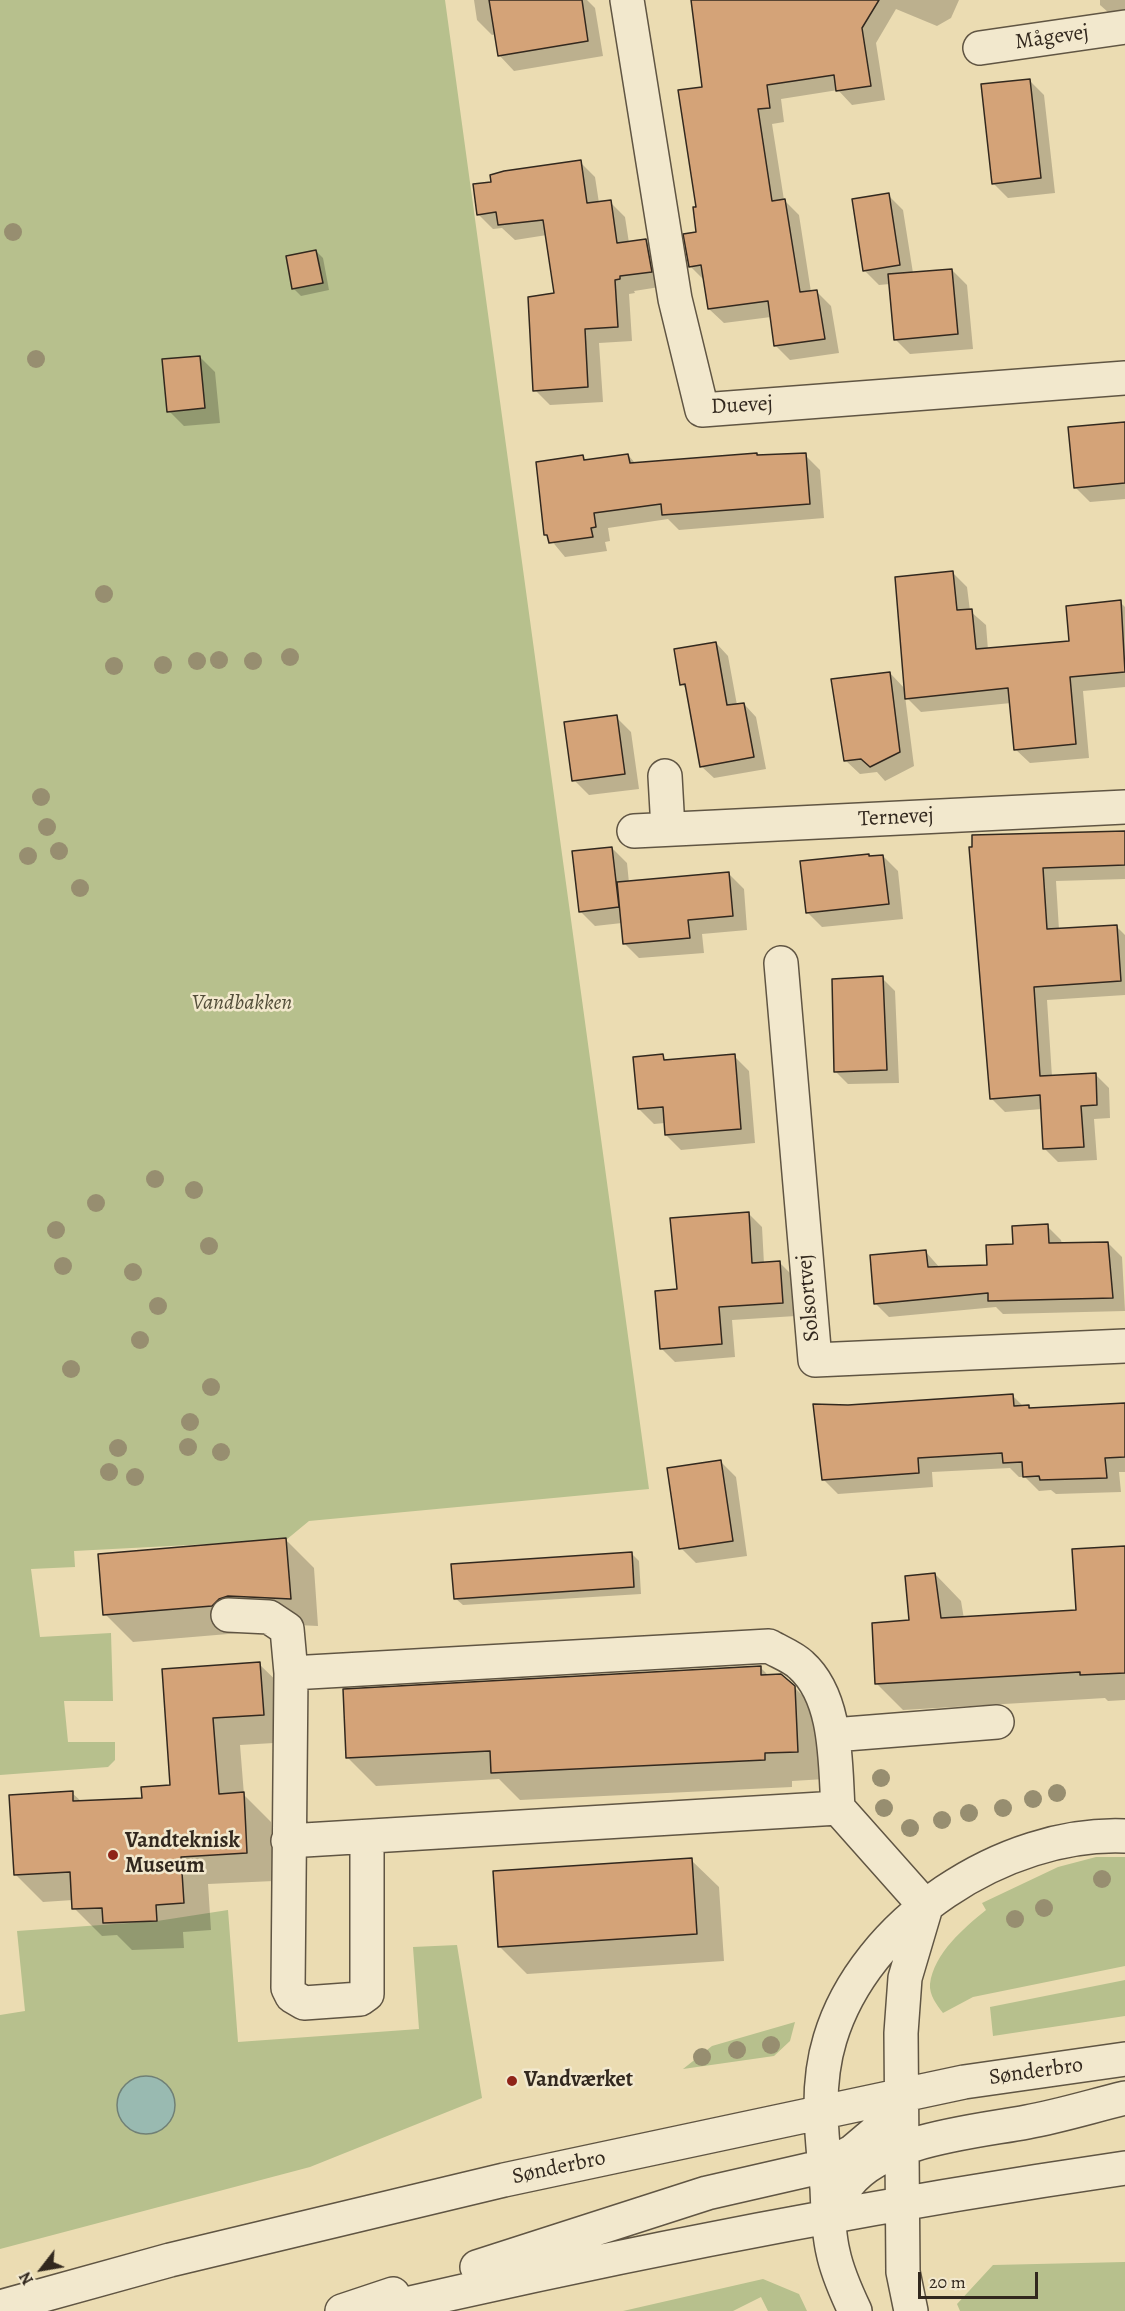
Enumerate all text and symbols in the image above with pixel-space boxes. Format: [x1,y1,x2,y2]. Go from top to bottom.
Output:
street label: Mågevej [1013,20,1091,56]
street label: Duevej [710,391,774,421]
street label: Ternevej [858,803,934,833]
park label: Vandbakken [192,991,292,1017]
street label: Solsortvej [792,1253,826,1343]
place label: Vandteknisk Museum [125,1829,240,1880]
marker: Vandteknisk Museum [106,1848,120,1862]
street label: Sønderbro [987,2052,1085,2092]
place label: Vandværket [524,2068,633,2094]
marker: Vandværket [505,2074,519,2088]
street label: Sønderbro [510,2145,608,2191]
north arrow [12,2239,72,2299]
scale bar [921,2260,1041,2298]
text: N [14,2268,39,2289]
text: 20 m [929,2270,966,2294]

